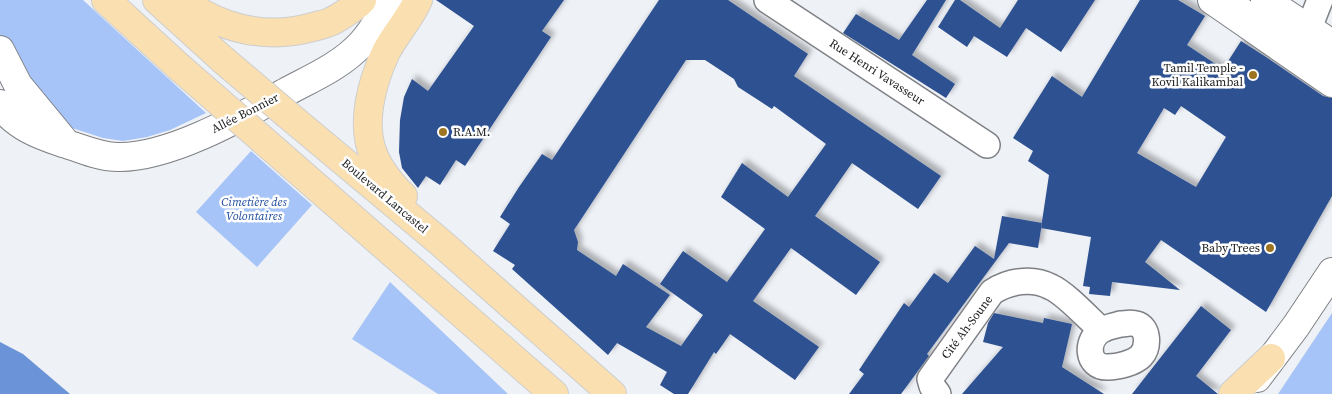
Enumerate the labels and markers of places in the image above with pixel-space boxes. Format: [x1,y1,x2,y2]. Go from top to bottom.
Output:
place label: Tamil Temple - Kovil Kalikambal [1151,60,1243,90]
marker: Tamil Temple - Kovil Kalikambal [1247,69,1259,81]
place label: R.A.M. [453,124,490,140]
marker: R.A.M. [437,126,449,138]
place label: Baby Trees [1202,240,1260,256]
marker: Baby Trees [1264,242,1276,254]

